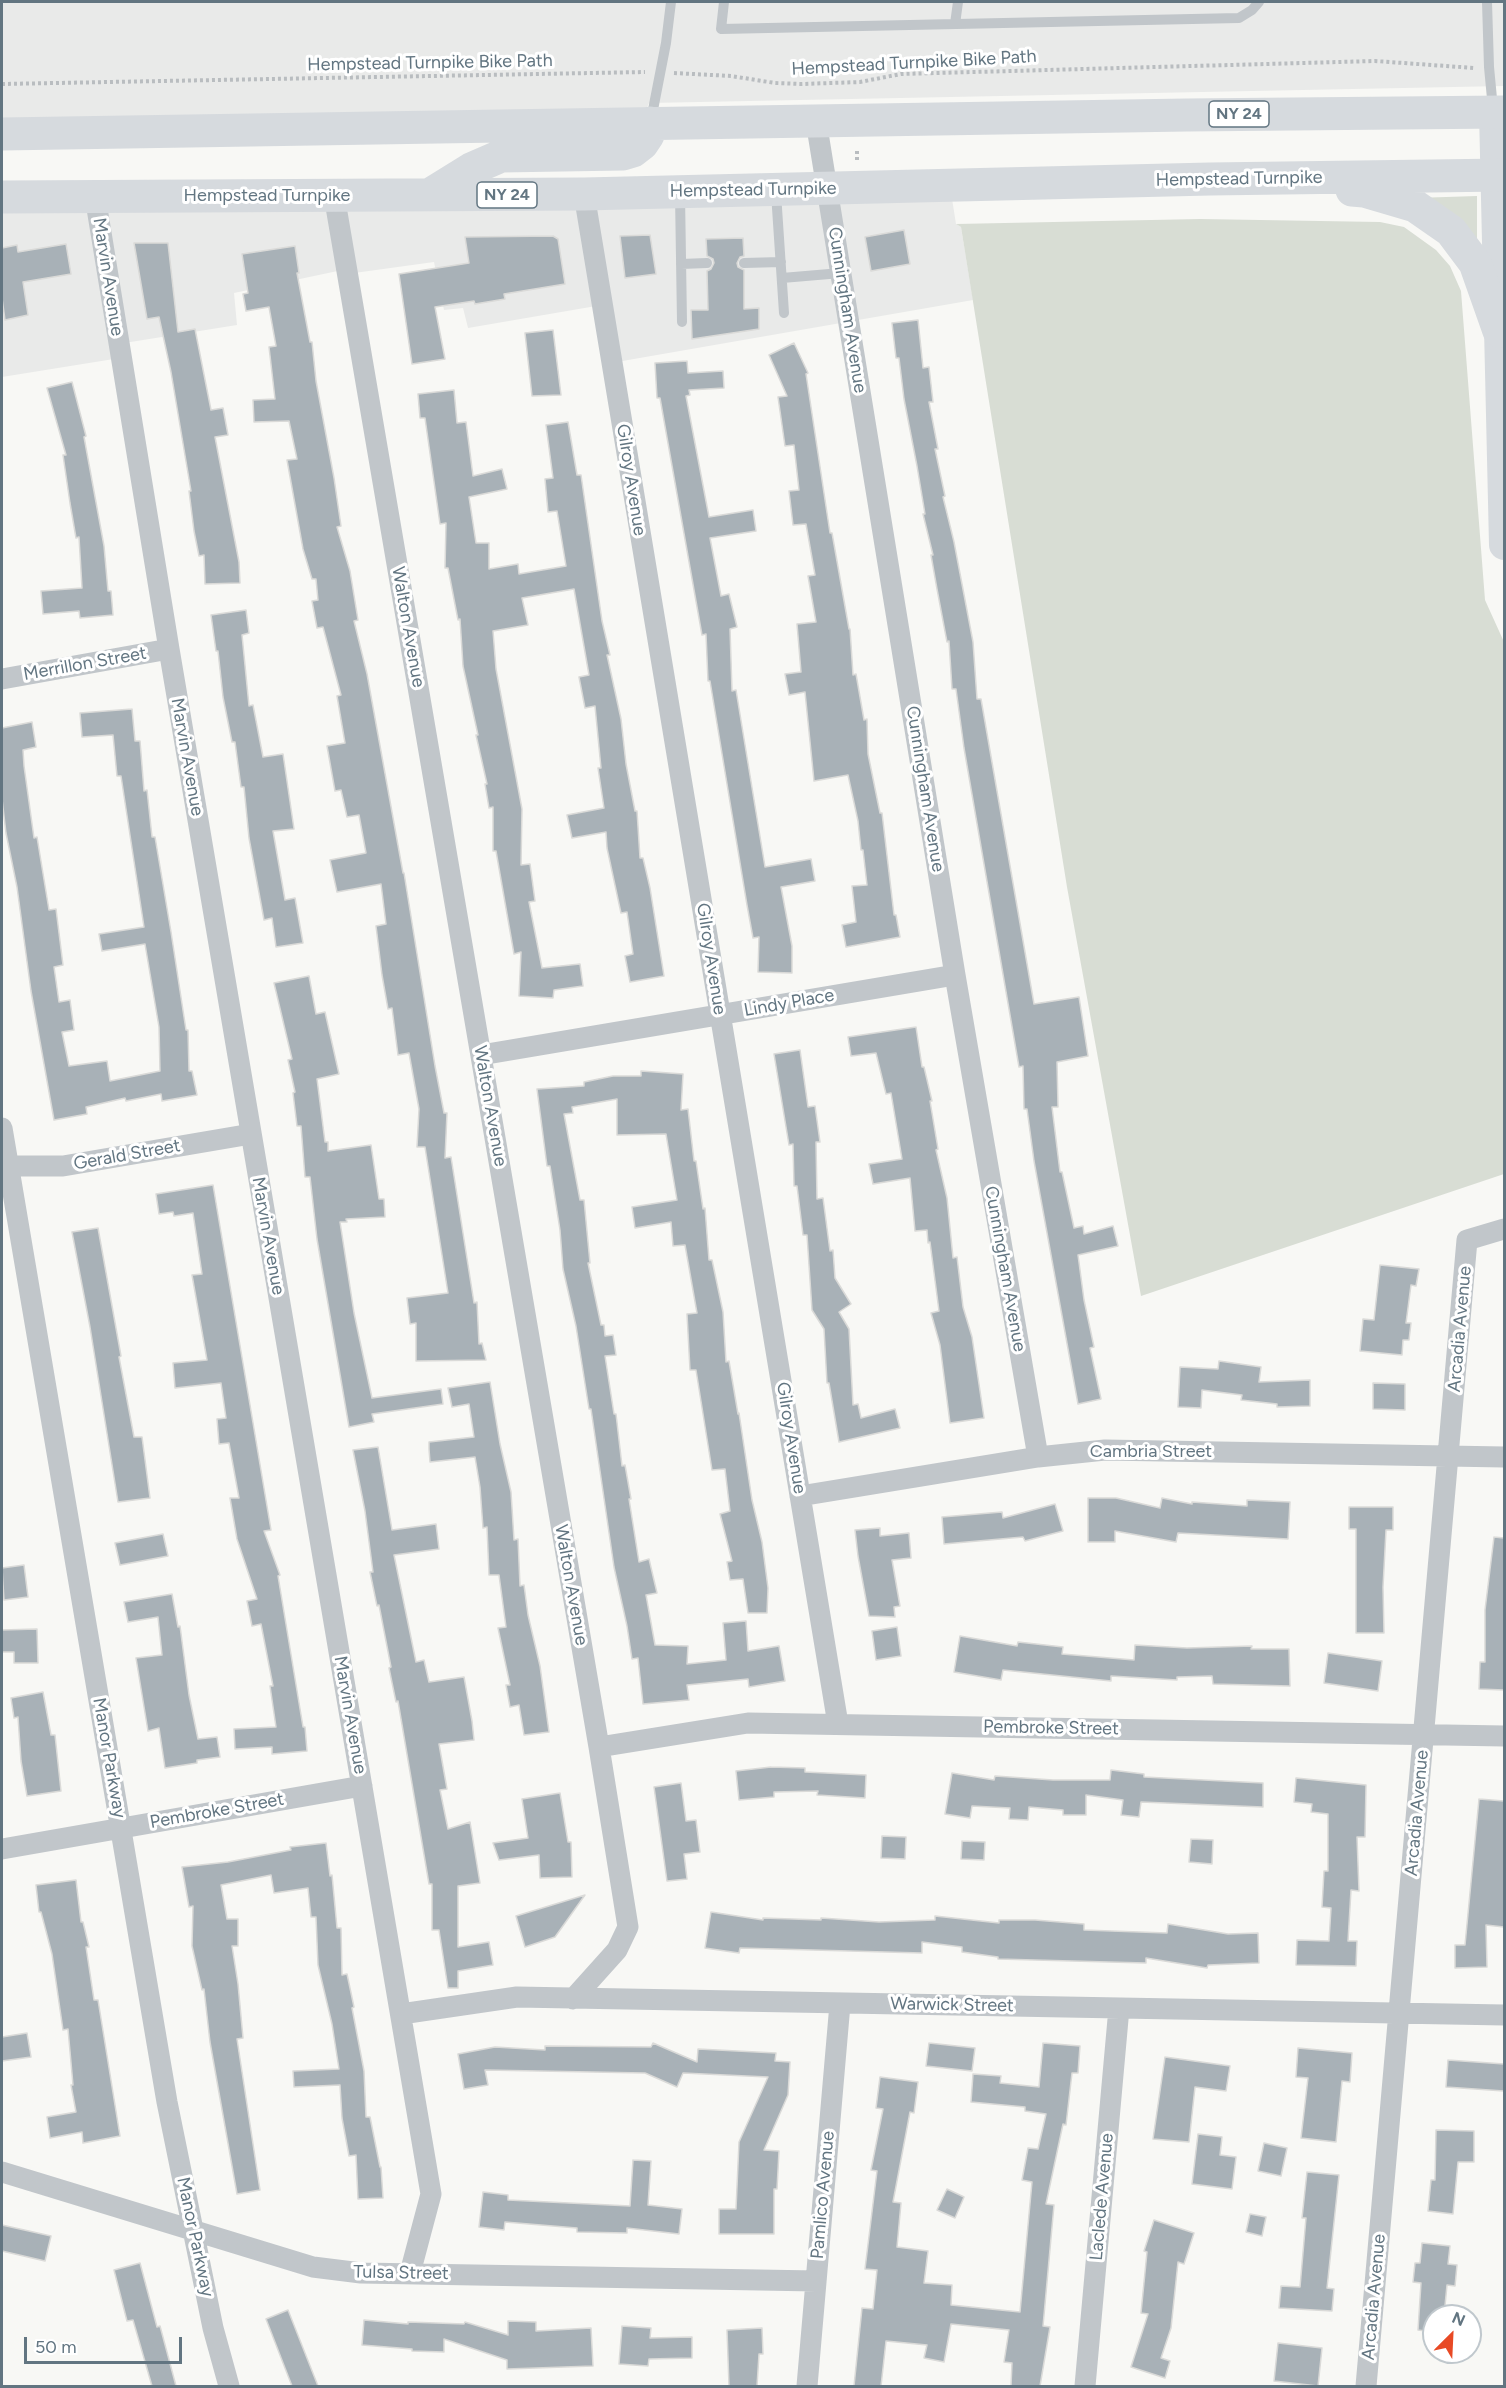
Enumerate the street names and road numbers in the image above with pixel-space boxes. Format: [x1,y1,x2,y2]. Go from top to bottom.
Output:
street label: Hempstead Turnpike Bike Path [791,46,1037,80]
street label: Hempstead Turnpike Bike Path [307,50,553,76]
road number: NY 24 [1209,101,1269,127]
street label: Hempstead Turnpike [1155,167,1323,191]
street label: Hempstead Turnpike [669,178,837,202]
road number: NY 24 [477,182,537,208]
street label: Hempstead Turnpike [184,185,350,207]
street label: Marvin Avenue [88,216,128,338]
street label: Cunningham Avenue [823,225,871,395]
street label: Gilroy Avenue [612,423,650,537]
street label: Walton Avenue [387,565,429,689]
street label: Merrillon Street [22,643,148,685]
street label: Marvin Avenue [166,696,208,818]
street label: Cunningham Avenue [901,704,949,874]
street label: Gilroy Avenue [692,902,730,1016]
street label: Lindy Place [742,984,836,1022]
street label: Walton Avenue [469,1044,511,1168]
street label: Gerald Street [72,1135,182,1175]
street label: Marvin Avenue [247,1175,289,1297]
street label: Cunningham Avenue [980,1185,1030,1353]
street label: Arcadia Avenue [1444,1265,1476,1393]
street label: Gilroy Avenue [772,1381,810,1495]
street label: Cambria Street [1090,1441,1212,1463]
street label: Walton Avenue [550,1523,592,1647]
street label: Marvin Avenue [329,1654,371,1776]
street label: Manor Parkway [88,1696,130,1820]
street label: Pembroke Street [983,1716,1119,1740]
street label: Arcadia Avenue [1401,1749,1433,1877]
street label: Pembroke Street [148,1789,286,1833]
street label: Warwick Street [890,1993,1014,2017]
street label: Pamlico Avenue [807,2130,839,2260]
street label: Laclede Avenue [1086,2132,1118,2262]
street label: Manor Parkway [172,2175,218,2299]
street label: Arcadia Avenue [1358,2233,1390,2361]
street label: Tulsa Street [353,2261,449,2285]

